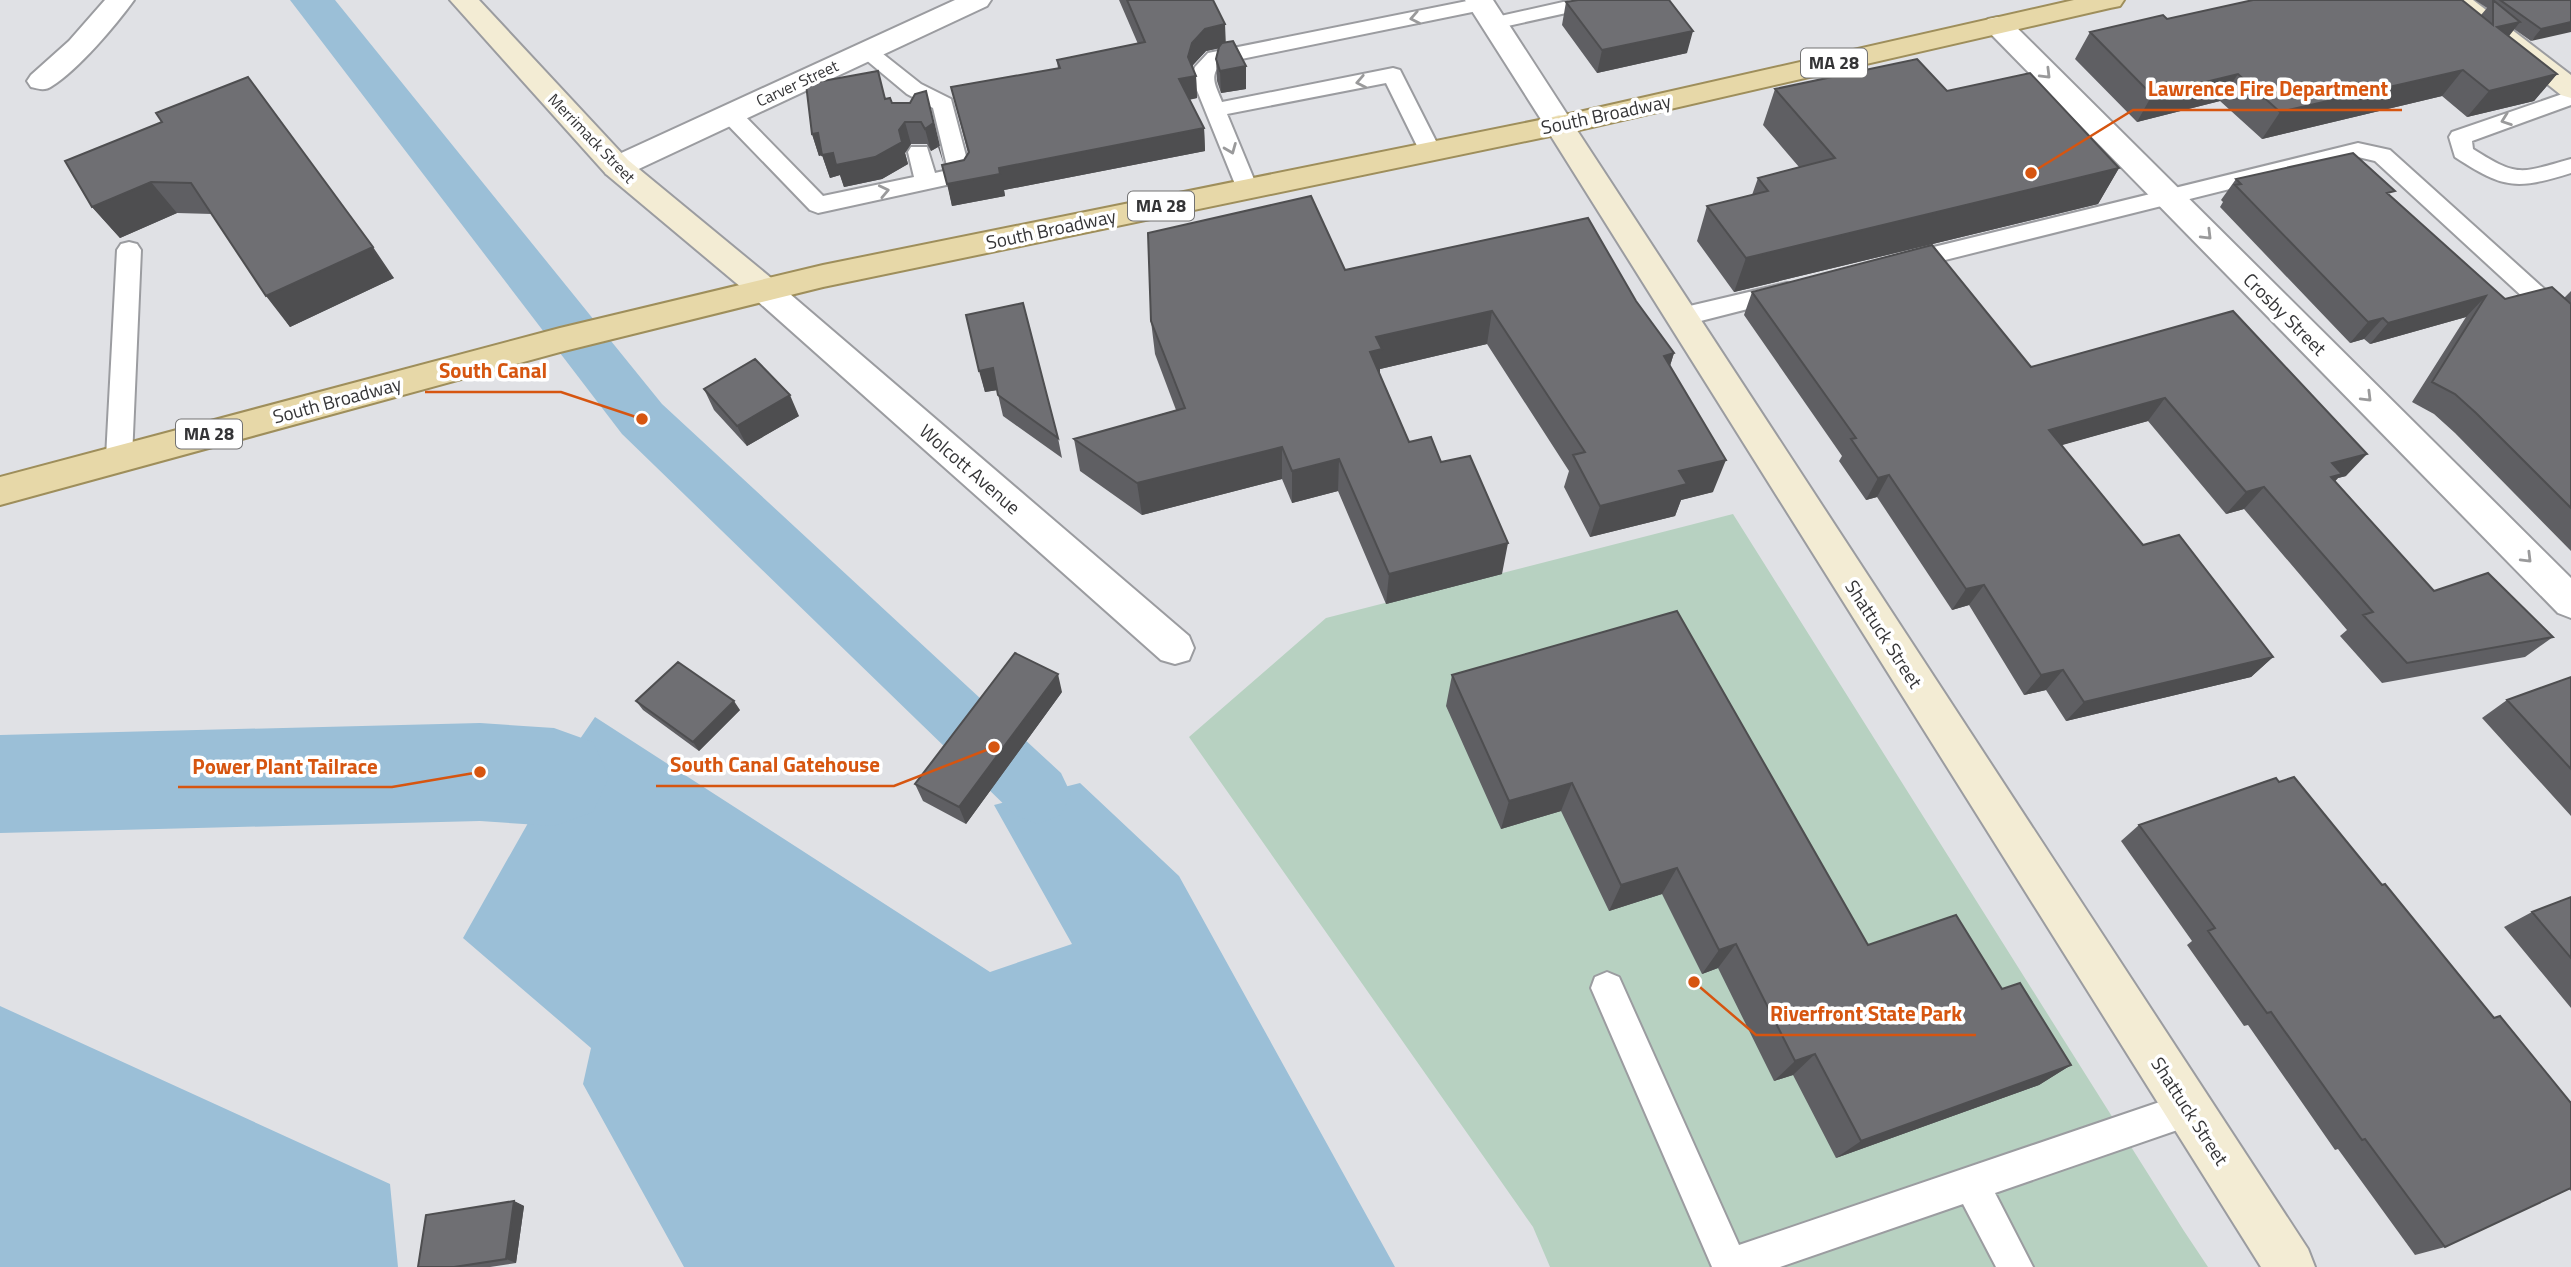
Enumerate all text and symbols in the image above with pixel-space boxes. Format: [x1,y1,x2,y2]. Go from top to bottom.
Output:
one-way arrow [1409,9,1421,24]
road number: MA 28 [1801,48,1867,78]
street label: Carver Street [752,53,842,113]
one-way arrow [2038,66,2051,79]
callout: Lawrence Fire Department [2133,68,2402,110]
text: Lawrence Fire Department [2148,72,2389,104]
one-way arrow [1355,73,1367,88]
street label: South Broadway [1538,86,1674,141]
street label: Merrimack Street [543,88,641,189]
one-way arrow [2501,112,2513,126]
one-way arrow [1223,143,1237,155]
one-way arrow [878,185,890,199]
road number: MA 28 [1128,191,1194,220]
street label: South Broadway [983,201,1119,256]
one-way arrow [2198,227,2211,240]
street label: Crosby Street [2237,265,2334,362]
callout: South Canal [425,350,561,392]
text: South Canal [439,354,547,386]
street label: South Broadway [269,368,404,431]
one-way arrow [2359,388,2372,401]
street label: Wolcott Avenue [913,416,1027,521]
road number: MA 28 [176,420,242,448]
one-way arrow [2519,550,2532,563]
street label: Shattuck Street [1838,574,1931,694]
callout: South Canal Gatehouse [656,744,894,786]
callout: Power Plant Tailrace [178,745,392,787]
text: South Canal Gatehouse [670,748,880,780]
text: Power Plant Tailrace [192,750,378,782]
callout: Riverfront State Park [1756,993,1976,1035]
text: Riverfront State Park [1770,997,1962,1029]
street label: Shattuck Street [2144,1051,2237,1171]

